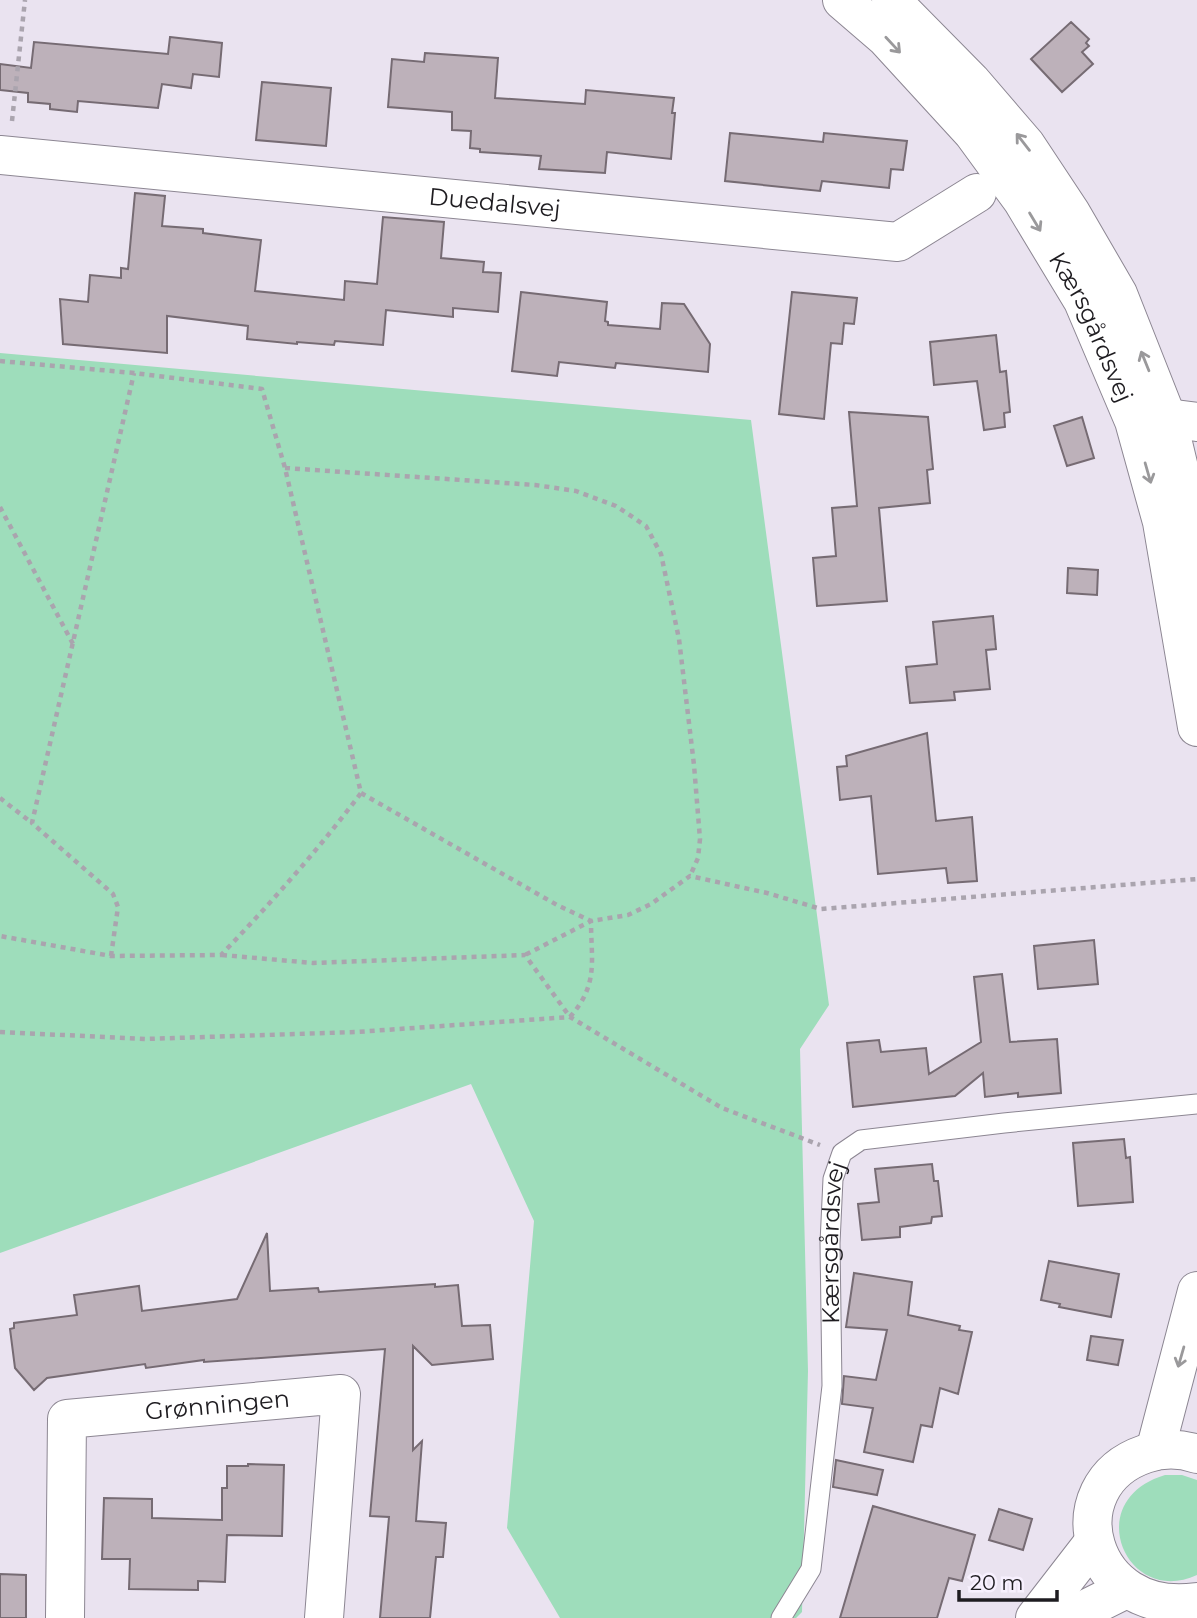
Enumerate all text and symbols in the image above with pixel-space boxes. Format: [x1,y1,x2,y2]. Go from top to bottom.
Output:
one-way arrow [884,36,901,53]
one-way arrow [1016,133,1031,152]
street label: Duedalsvej [427,182,562,223]
one-way arrow [1028,212,1042,232]
street label: Kærsgårdsvej [1043,247,1139,406]
one-way arrow [1137,351,1150,373]
one-way arrow [1143,462,1156,484]
street label: Kærsgårdsvej [815,1157,852,1324]
one-way arrow [1174,1345,1187,1368]
street label: Grønningen [144,1384,291,1426]
scale bar [959,1558,1057,1602]
text: 20 m [970,1570,1024,1595]

